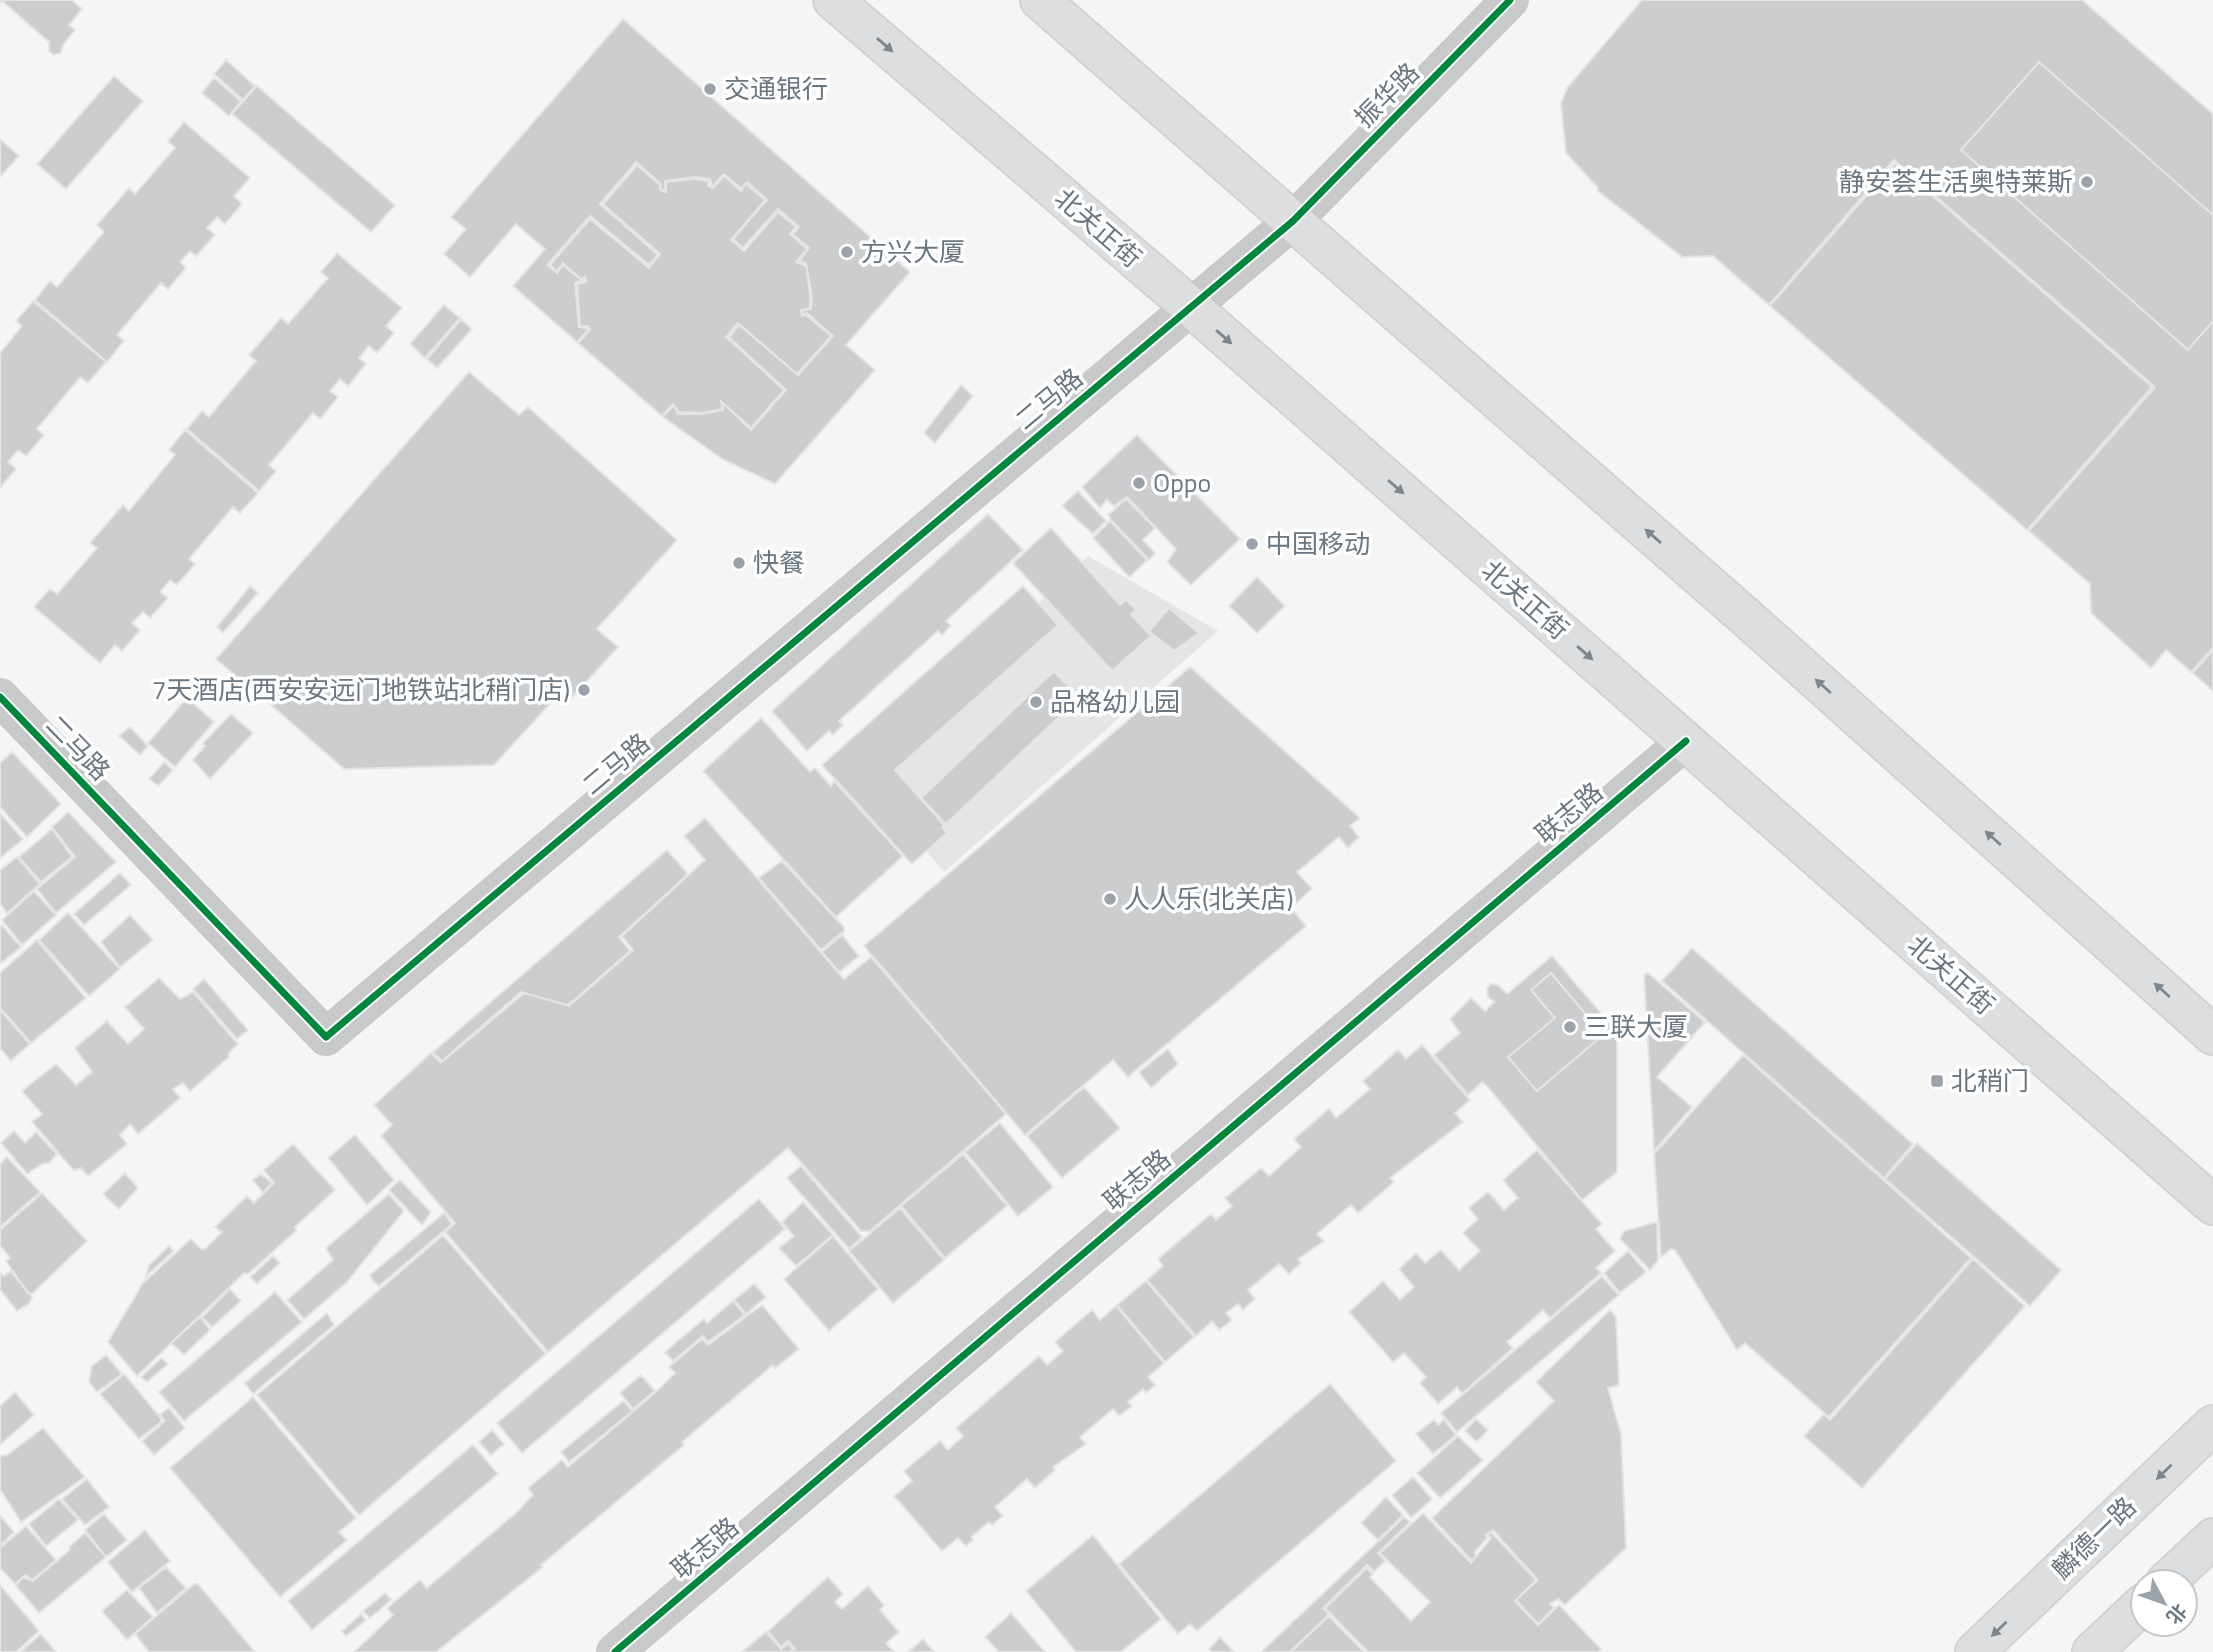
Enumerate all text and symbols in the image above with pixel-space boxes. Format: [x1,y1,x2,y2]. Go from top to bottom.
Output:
one-way arrow [876,37,894,53]
street label: 振华路 [1345,53,1428,136]
place label: 交通银行 [724,69,828,108]
marker: 交通银行 [702,81,718,97]
place label: 静安荟生活奥特莱斯 [1839,162,2073,201]
marker: 静安荟生活奥特莱斯 [2079,174,2095,190]
street label: 北关正街 [1046,179,1150,276]
place label: 方兴大厦 [861,232,965,271]
marker: 方兴大厦 [839,244,855,260]
one-way arrow [1216,329,1233,344]
street label: 二马路 [1006,359,1091,439]
place label: Oppo [1153,463,1211,502]
marker: Oppo [1131,475,1147,491]
one-way arrow [1387,479,1404,494]
place label: 中国移动 [1266,524,1370,563]
one-way arrow [1644,529,1661,544]
marker: 中国移动 [1244,536,1260,552]
place label: 快餐 [753,543,805,582]
street label: 北关正街 [1473,551,1577,648]
marker: 快餐 [731,555,747,571]
one-way arrow [1576,645,1594,661]
place label: 7天酒店(西安安远门地铁站北稍门店) [152,670,570,709]
one-way arrow [1814,678,1832,694]
marker: 7天酒店(西安安远门地铁站北稍门店) [576,682,592,698]
place label: 品格幼儿园 [1050,682,1180,721]
marker: 品格幼儿园 [1028,694,1044,710]
street label: 二马路 [37,706,119,789]
street label: 二马路 [573,724,658,804]
street label: 联志路 [1526,773,1611,853]
one-way arrow [1984,830,2002,846]
place label: 人人乐(北关店) [1124,879,1294,918]
marker: 人人乐(北关店) [1102,891,1118,907]
street label: 北关正街 [1899,926,2003,1023]
one-way arrow [2153,982,2171,998]
place label: 三联大厦 [1584,1007,1688,1046]
marker: 三联大厦 [1562,1019,1578,1035]
place label: 北稍门 [1951,1061,2029,1100]
marker: 北稍门 [1929,1073,1945,1089]
street label: 联志路 [1094,1140,1179,1220]
one-way arrow [2156,1464,2173,1480]
street label: 麟德一路 [2043,1487,2145,1588]
street label: 联志路 [662,1508,747,1588]
north arrow [2129,1568,2199,1638]
text: 北 [2160,1598,2194,1631]
one-way arrow [1991,1621,2008,1637]

